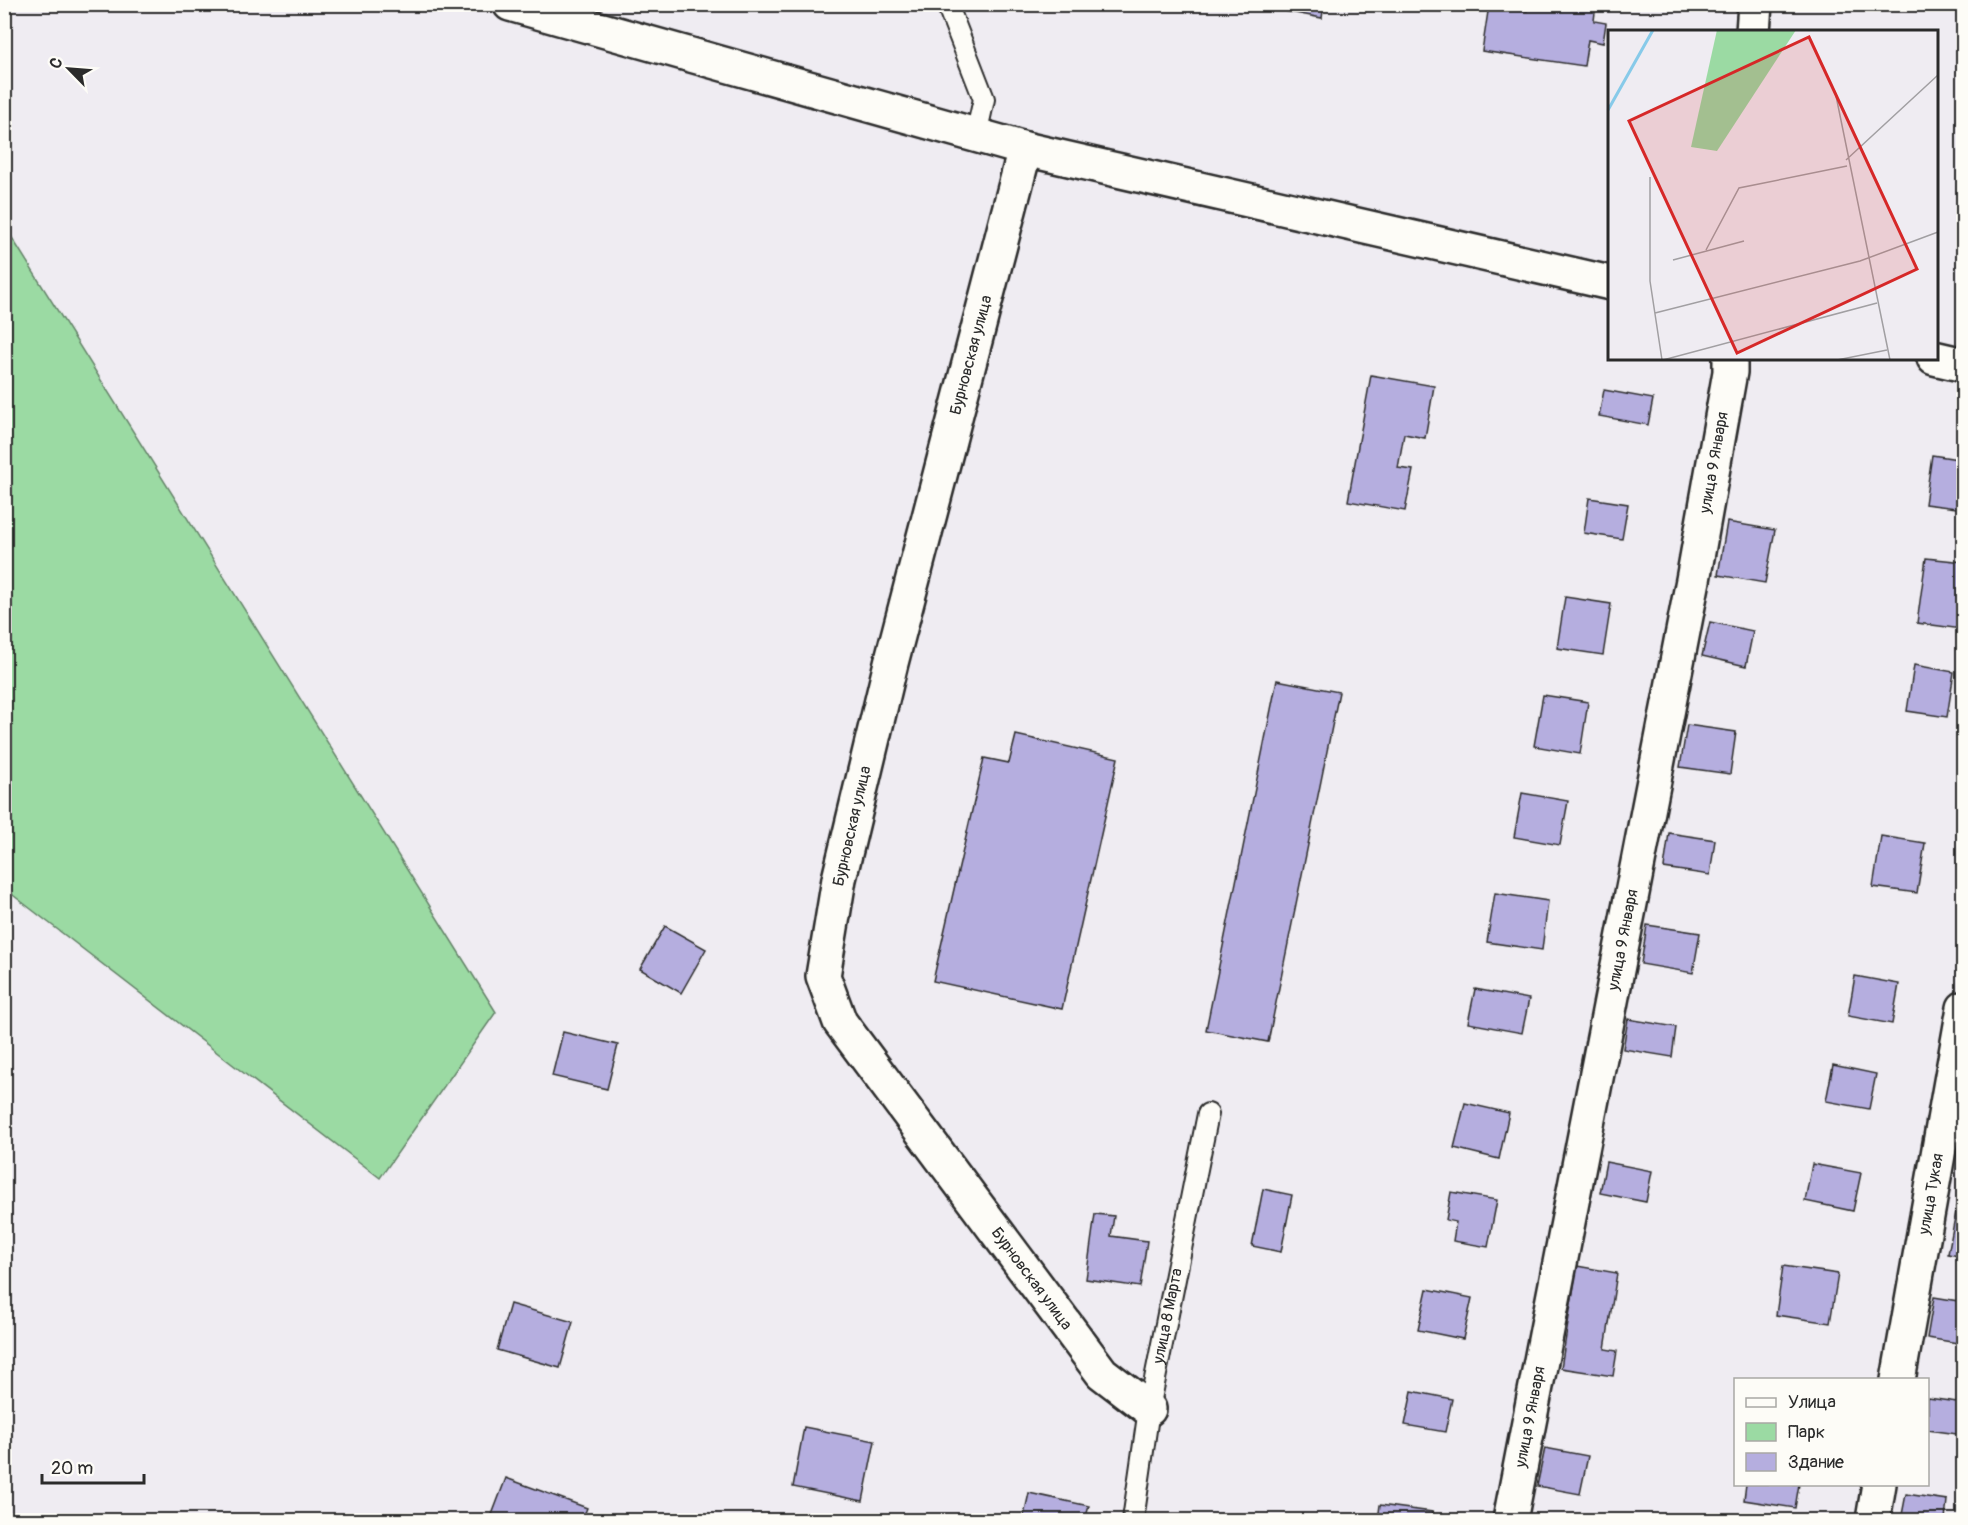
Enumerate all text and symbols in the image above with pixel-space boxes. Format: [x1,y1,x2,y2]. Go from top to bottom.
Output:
inset map [1608,30,1938,360]
north arrow [39,39,99,99]
text: С [45,54,68,72]
street label: Бурновская улица [945,293,997,417]
street label: улица 9 Января [1695,410,1733,516]
street label: Бурновская улица [828,764,876,888]
street label: улица 9 Января [1603,888,1643,993]
street label: улица Тукая [1914,1152,1948,1237]
street label: Бурновская улица [987,1223,1076,1334]
street label: улица 8 Марта [1148,1266,1187,1366]
street label: улица 9 Января [1510,1365,1550,1470]
legend [1734,1378,1929,1486]
text: Улица [1788,1391,1836,1414]
text: Парк [1788,1421,1825,1444]
scale bar [42,1447,144,1485]
text: Здание [1788,1451,1844,1474]
text: 20 m [51,1457,93,1480]

